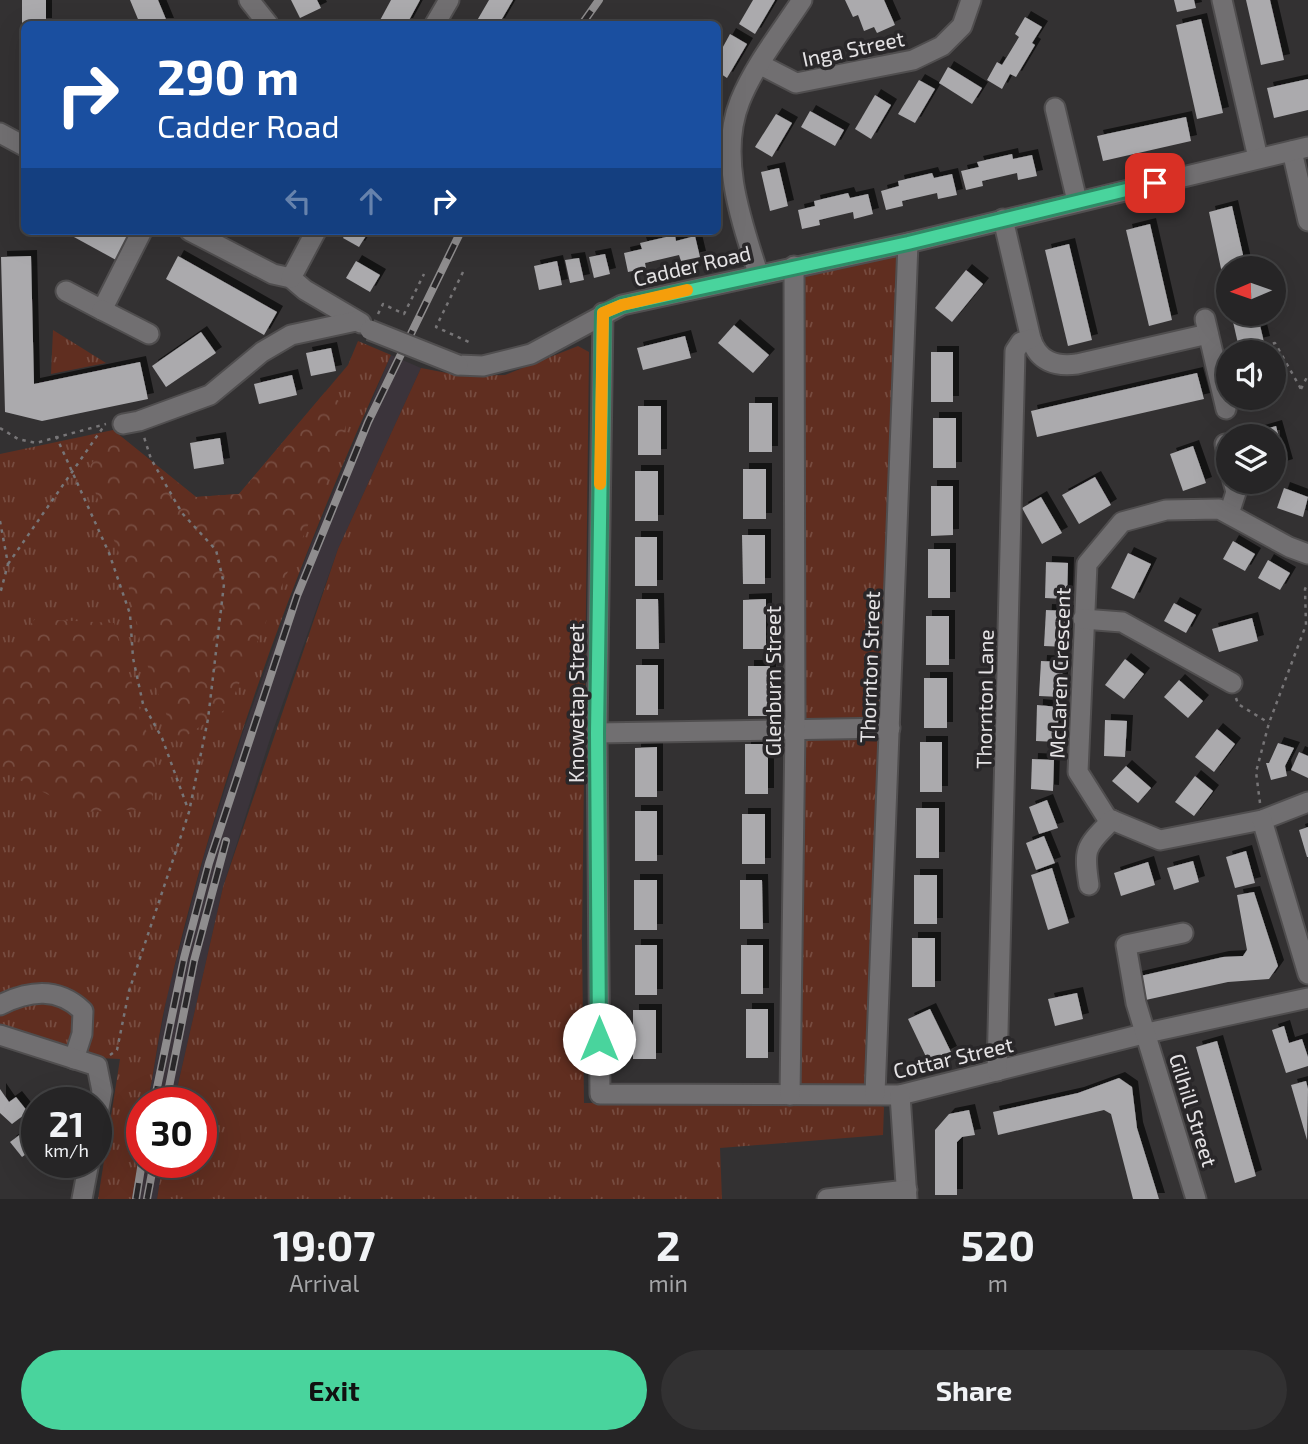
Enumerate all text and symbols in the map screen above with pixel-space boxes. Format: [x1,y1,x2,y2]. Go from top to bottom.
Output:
street label: Inga Street [800,25,906,71]
text: 290 m [157,46,299,105]
icon: right [42,49,133,140]
text: Cadder Road [157,106,340,144]
pin [1125,153,1185,213]
icon: arrive [1136,164,1174,202]
icon: left [279,182,317,220]
icon: ahead [352,182,390,220]
icon: right [425,182,463,220]
street label: Cadder Road [631,239,753,291]
north arrow [1216,256,1286,326]
map controls [1216,256,1286,494]
button: sound [1216,340,1286,410]
button: layers [1216,424,1286,494]
street label: McLaren Crescent [1044,587,1074,759]
street label: Thornton Street [854,591,884,743]
street label: Glenburn Street [760,606,785,756]
street label: Knowetap Street [563,623,588,783]
street label: Thornton Lane [970,629,998,769]
position arrow [562,1002,636,1076]
street label: Cottar Street [891,1031,1015,1083]
street label: Gilhill Street [1165,1050,1223,1170]
speed limit sign: 30 [126,1087,217,1178]
text: 21 [49,1102,84,1144]
text: km/h [44,1139,89,1161]
text: 19:07 [273,1219,375,1269]
text: 2 [656,1219,680,1269]
text: 520 [961,1219,1035,1269]
text: Arrival [289,1269,359,1297]
text: min [649,1269,688,1297]
text: m [988,1269,1008,1297]
button: Exit [21,1350,647,1430]
button: Share [661,1350,1287,1430]

